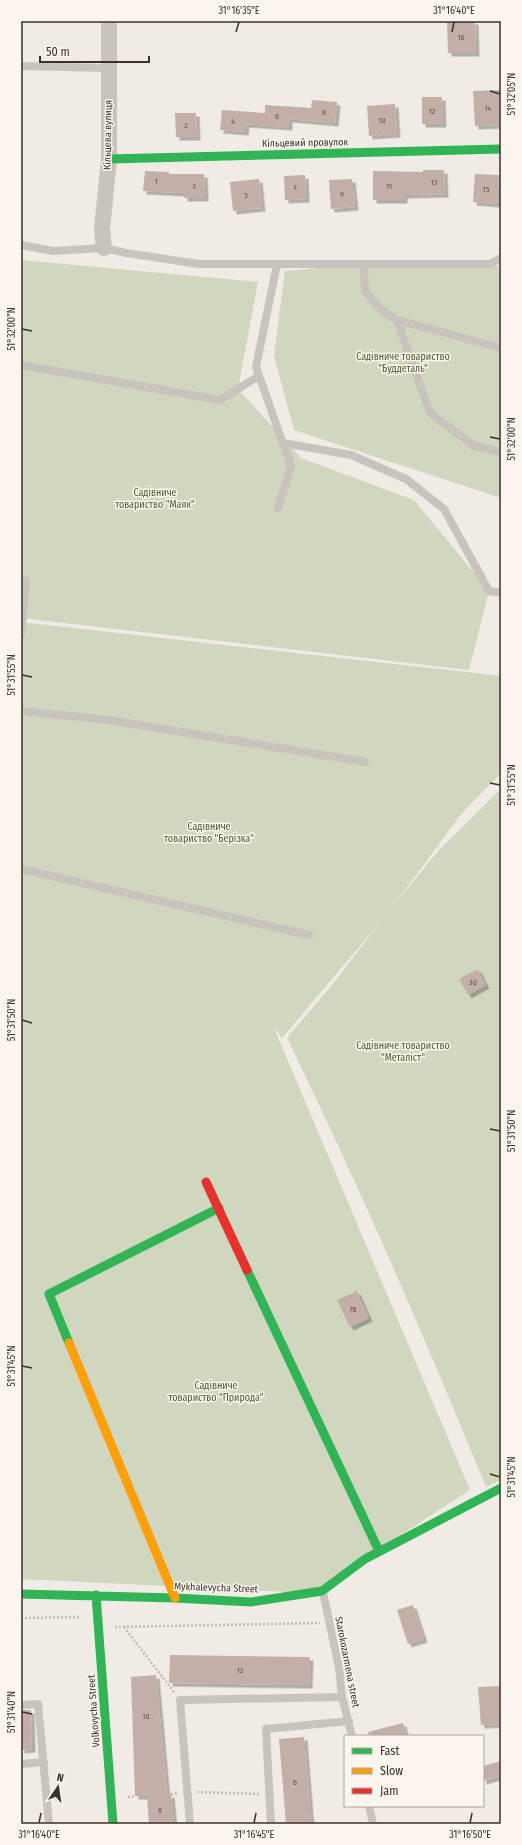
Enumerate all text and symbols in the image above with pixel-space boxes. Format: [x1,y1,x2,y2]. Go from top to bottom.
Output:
text: 31°16'35"E [219,5,260,17]
text: 31°16'40"E [433,5,475,17]
house number: 16 [457,33,465,42]
scale bar [40,38,149,64]
text: 50 m [46,45,70,59]
text: 51°32'05"N [506,73,518,115]
street label: Кільцева вулиця [100,100,115,170]
house number: 14 [485,104,492,113]
house number: 12 [429,107,436,116]
house number: 8 [322,108,326,117]
house number: 6 [275,112,279,121]
house number: 10 [378,116,386,125]
house number: 4 [231,117,235,126]
house number: 2 [184,121,188,130]
street label: Кільцевий провулок [262,135,348,150]
house number: 1 [154,177,158,186]
house number: 13 [431,178,438,187]
house number: 3 [192,182,196,191]
house number: 11 [386,182,392,191]
house number: 7 [293,183,297,192]
house number: 15 [483,185,490,194]
house number: 9 [340,190,344,199]
house number: 5 [244,191,248,200]
text: 51°32'00"N [6,307,18,351]
park label: Садівниче товариство "Буддеталь" [356,350,450,375]
text: 51°32'00"N [506,417,518,461]
park label: Садівниче товариство "Маяк" [115,486,195,511]
text: 51°31'55"N [6,654,18,696]
text: 51°31'55"N [506,764,518,806]
park label: Садівниче товариство "Берізка" [164,820,254,845]
house number: 30 [469,978,477,987]
text: 51°31'50"N [6,999,18,1041]
park label: Садівниче товариство "Металіст" [356,1039,450,1064]
text: 51°31'50"N [506,1110,518,1152]
house number: 76 [349,1305,357,1314]
text: 51°31'45"N [6,1345,18,1387]
park label: Садівниче товариство "Природа" [168,1379,264,1404]
text: 51°31'45"N [506,1456,518,1498]
street label: Mykhalevycha Street [174,1581,259,1595]
street label: Starokozarmena street [332,1615,362,1709]
house number: 12 [237,1666,244,1675]
street label: Volkovycha Street [85,1674,103,1748]
text: 51°31'40"N [6,1691,18,1733]
house number: 10 [142,1712,150,1721]
legend [344,1735,484,1807]
text: Fast [380,1744,399,1758]
text: Slow [380,1764,403,1778]
north arrow [38,1767,78,1807]
text: N [55,1771,65,1785]
house number: 6 [293,1778,297,1787]
text: Jam [380,1784,398,1798]
house number: 8 [158,1806,162,1815]
text: 31°16'40"E [18,1829,60,1841]
text: 31°16'45"E [234,1829,275,1841]
text: 31°16'50"E [449,1829,491,1841]

